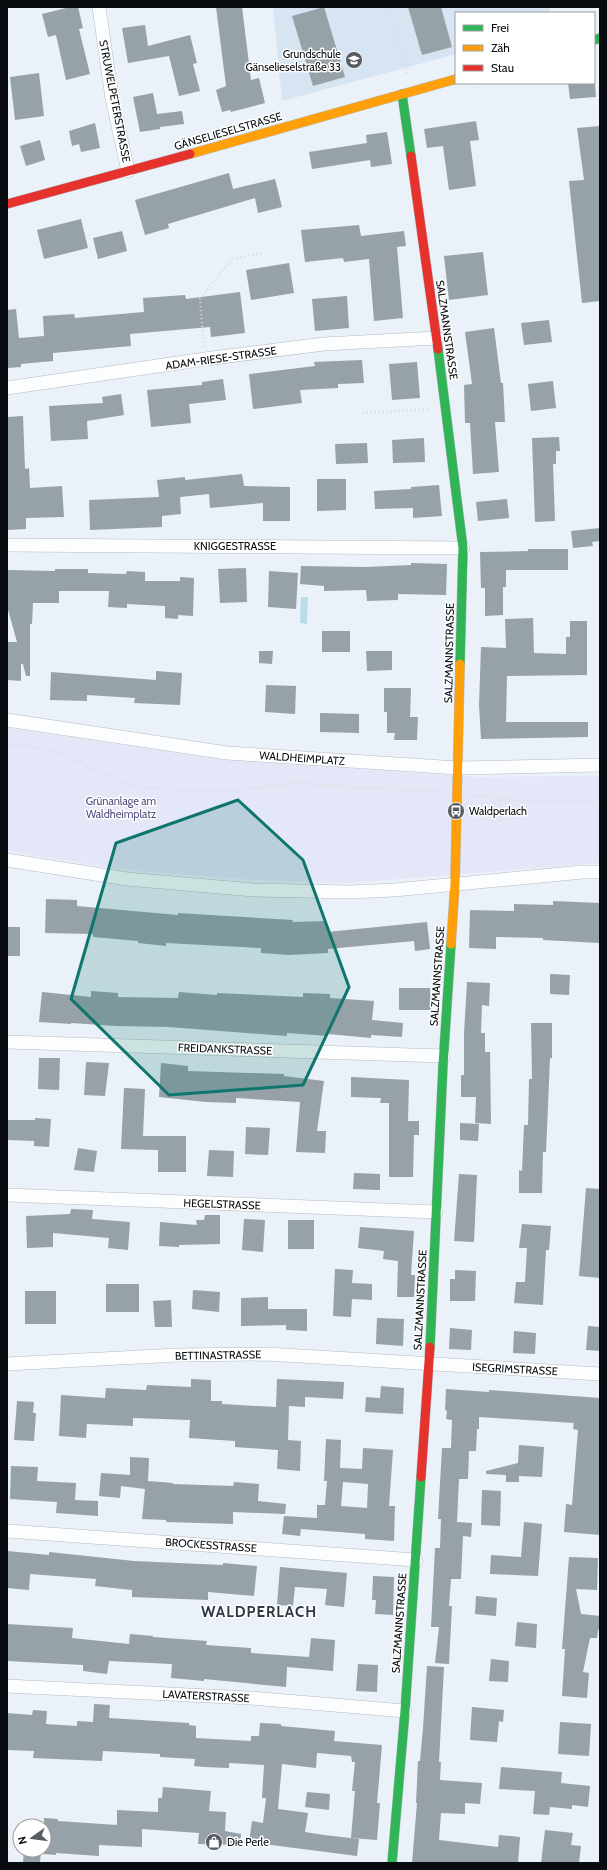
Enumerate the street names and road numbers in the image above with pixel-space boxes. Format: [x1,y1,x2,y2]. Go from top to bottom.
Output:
street label: STRUWELPETERSTRASSE [96,39,134,163]
street label: GÄNSELIESELSTRASSE [172,109,284,153]
street label: SALZMANNSTRASSE [433,279,461,381]
street label: ADAM-RIESE-STRASSE [165,343,277,373]
street label: KNIGGESTRASSE [194,539,276,553]
street label: SALZMANNSTRASSE [441,603,457,703]
street label: WALDHEIMPLATZ [259,748,345,768]
street label: SALZMANNSTRASSE [427,925,447,1027]
street label: FREIDANKSTRASSE [178,1040,272,1058]
street label: HEGELSTRASSE [183,1196,261,1212]
street label: SALZMANNSTRASSE [410,1249,430,1351]
street label: BETTINASTRASSE [175,1347,261,1363]
street label: ISEGRIMSTRASSE [472,1360,558,1378]
street label: BROCKESSTRASSE [165,1535,257,1555]
street label: SALZMANNSTRASSE [389,1572,409,1674]
street label: LAVATERSTRASSE [162,1687,250,1705]

